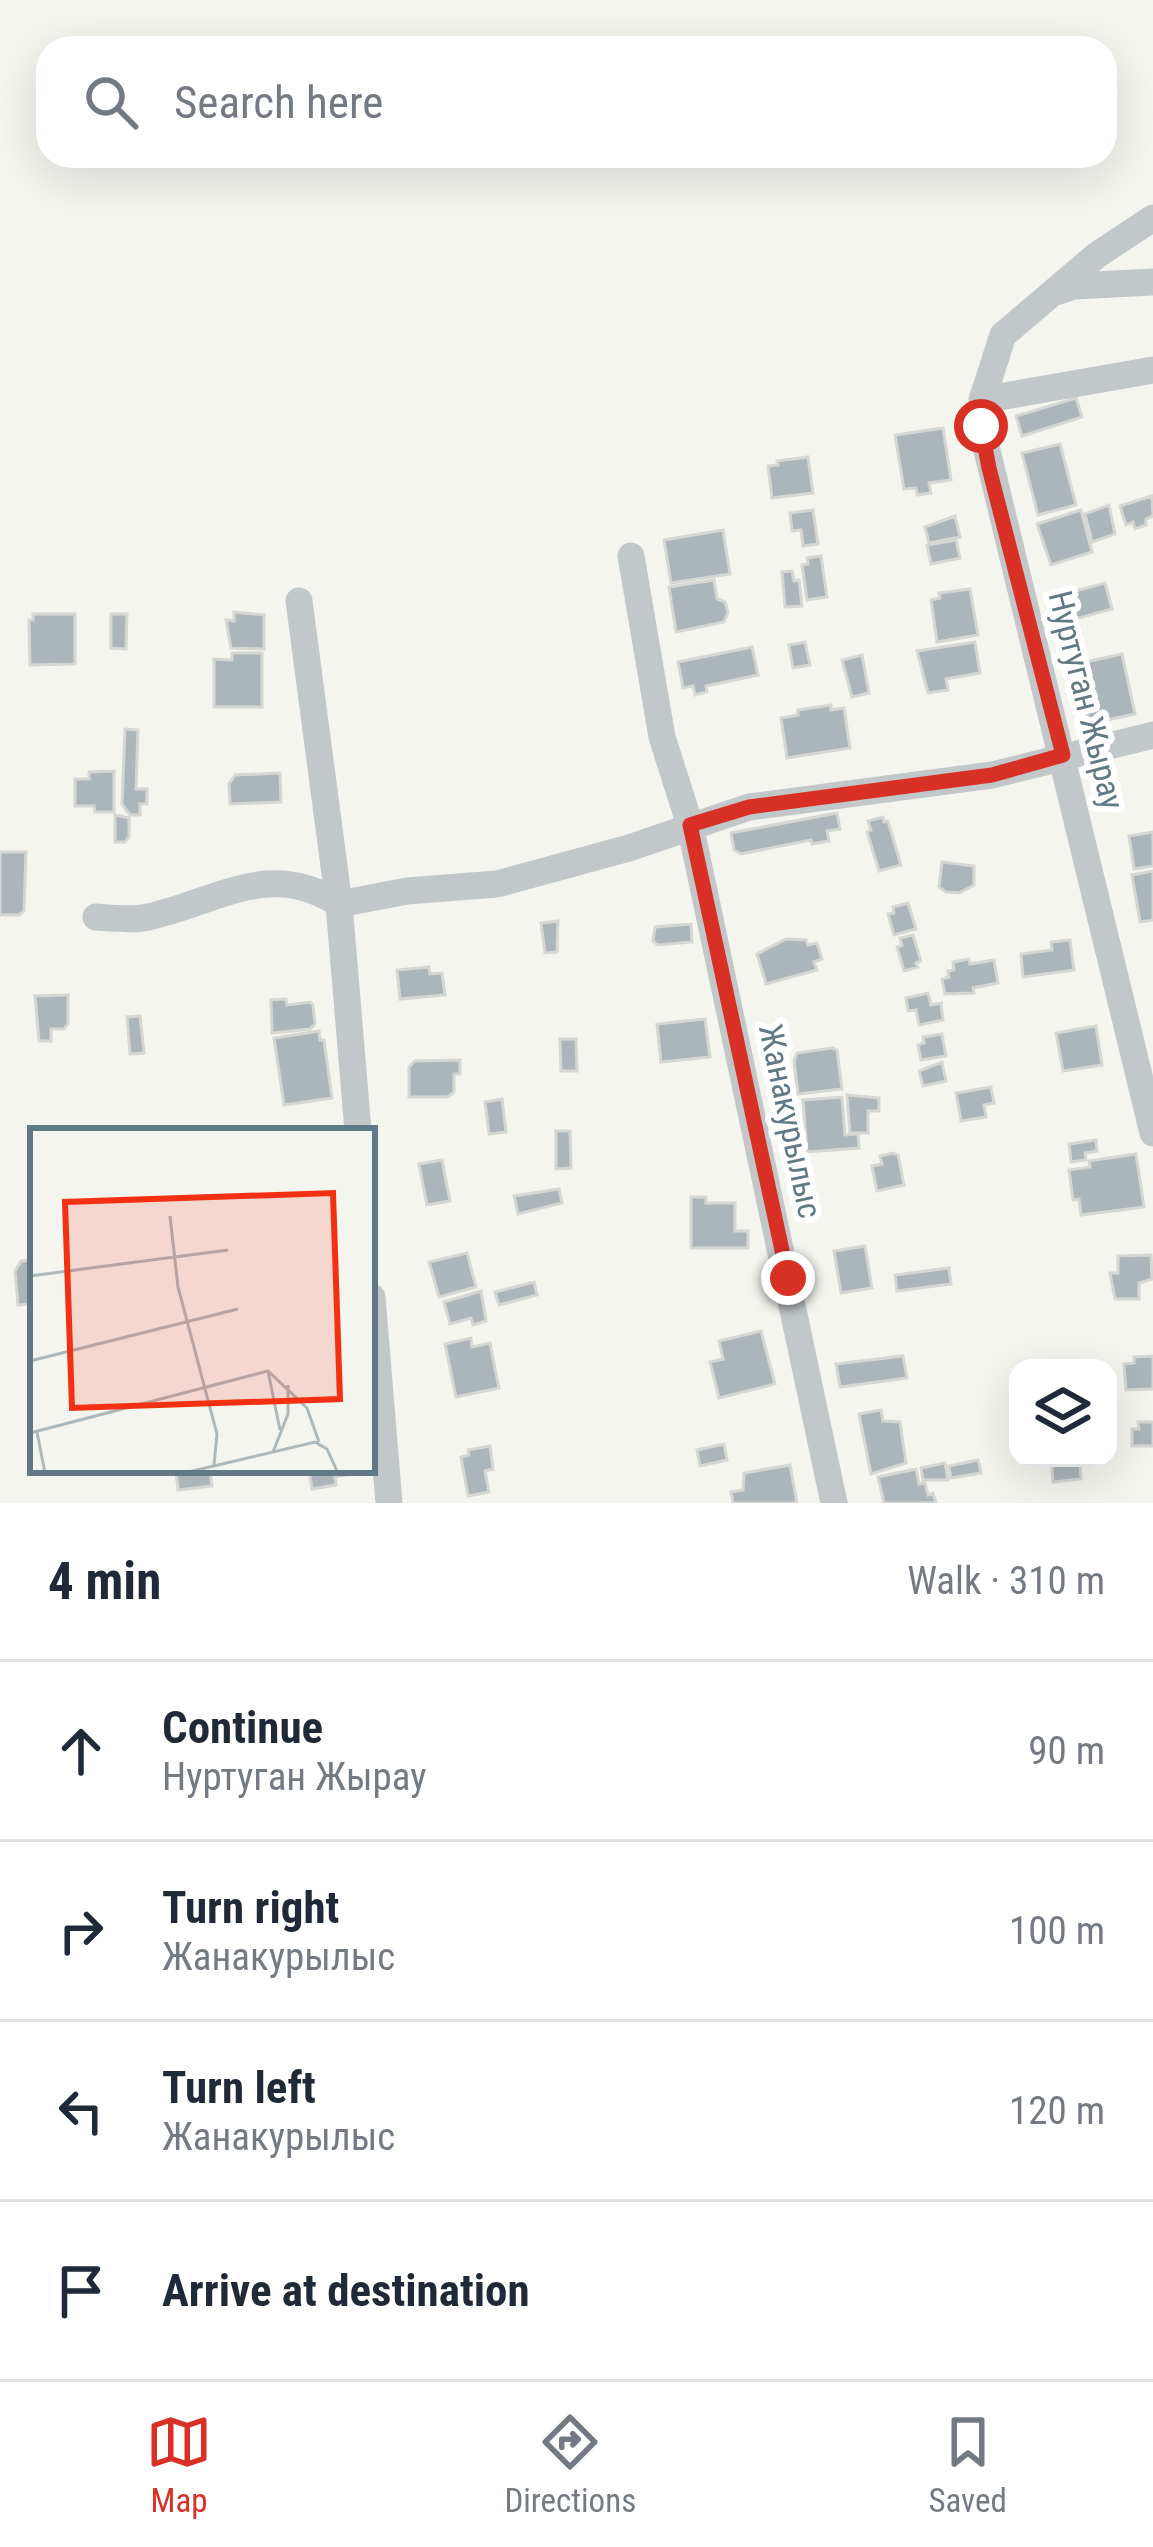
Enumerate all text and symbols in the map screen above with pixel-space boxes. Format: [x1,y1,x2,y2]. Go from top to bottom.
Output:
search box [36,36,1117,168]
icon: search [78,69,144,135]
text: Search here [174,76,383,129]
route start [954,399,1008,453]
street label: Нуртуган Жырау [1041,587,1133,814]
street label: Жанакурылыс [751,1021,830,1222]
inset map [30,1128,375,1473]
route end [761,1251,815,1305]
map controls [1009,1359,1117,1467]
button: layers [1009,1359,1117,1467]
text: 4 min [48,1552,161,1611]
text: Walk · 310 m [907,1558,1105,1604]
text: Continue [162,1701,323,1754]
icon: ahead [48,1718,114,1784]
text: 90 m [1028,1728,1105,1774]
text: Нуртуган Жырау [162,1754,426,1800]
text: Turn right [162,1881,339,1934]
icon: right [48,1898,114,1964]
text: 100 m [1009,1908,1105,1954]
text: Жанакурылыс [162,1934,395,1980]
text: Turn left [162,2061,316,2114]
icon: left [48,2078,114,2144]
text: 120 m [1009,2088,1105,2134]
text: Жанакурылыс [162,2114,395,2160]
icon: arrive [48,2258,114,2324]
text: Arrive at destination [162,2264,530,2317]
tab: Map [146,2409,212,2520]
tab: Directions [504,2409,636,2520]
tab: Saved [928,2409,1007,2520]

